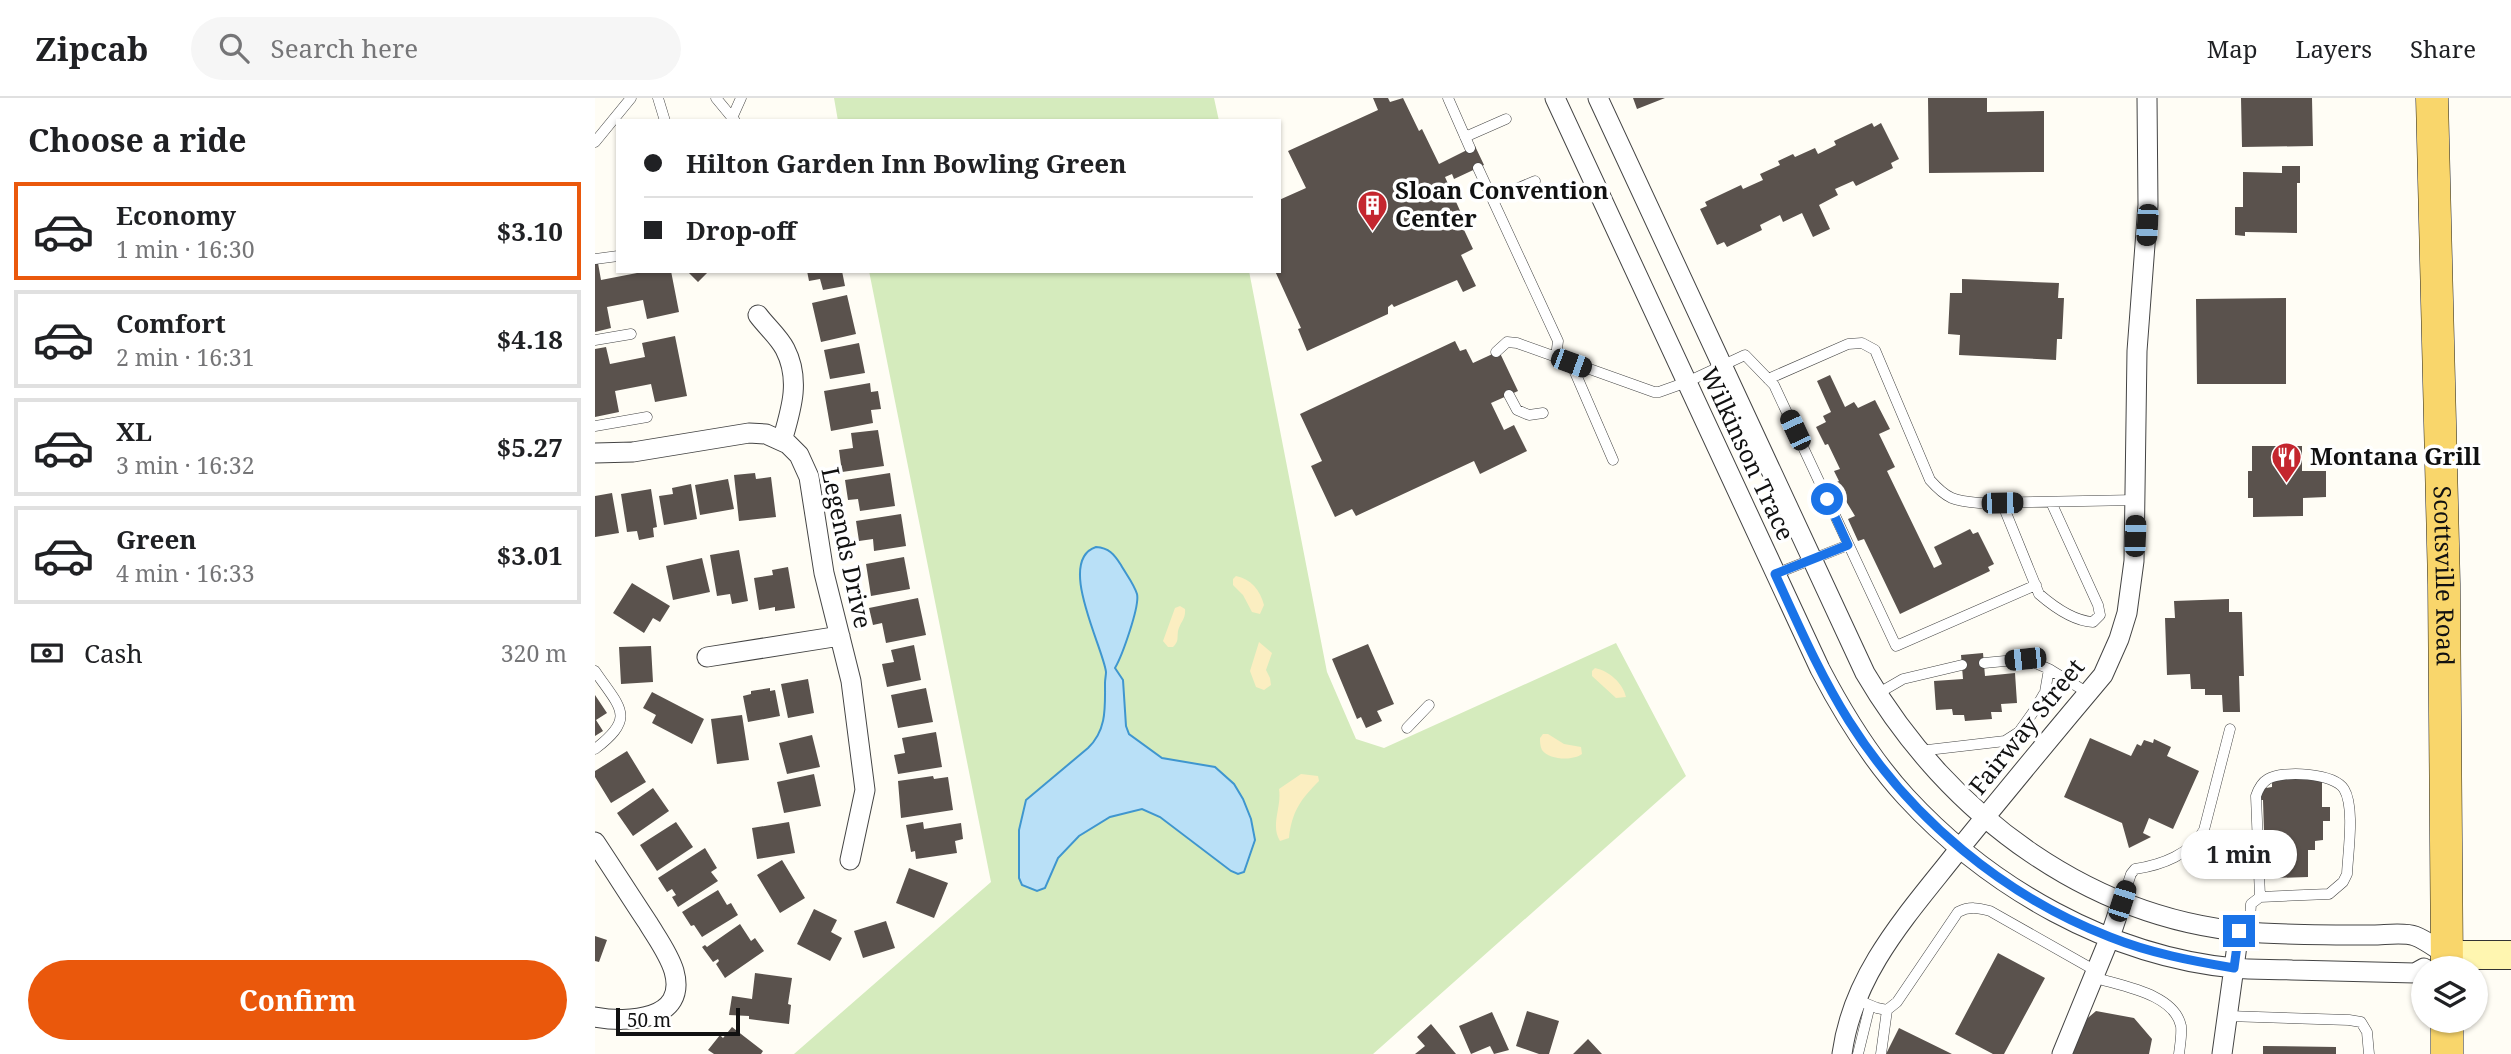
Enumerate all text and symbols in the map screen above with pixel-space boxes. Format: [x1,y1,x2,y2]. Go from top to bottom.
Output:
search box [191,17,681,80]
text: Zipcab [35,26,149,71]
icon: search [215,29,253,67]
text: Search here [271,30,418,66]
text: Map [2207,32,2258,65]
text: Layers [2296,32,2372,65]
text: Share [2410,32,2476,65]
text: Choose a ride [28,118,247,161]
text: Hilton Garden Inn Bowling Green [686,145,1127,181]
place label: Sloan Convention Center [1395,173,1609,234]
building icon: Sloan Convention Center [1355,188,1389,232]
text: Economy [116,197,236,233]
icon: car [32,200,95,263]
car [2136,203,2159,247]
text: Drop-off [686,212,796,248]
text: $3.10 [497,213,563,249]
text: 1 min · 16:30 [116,233,254,265]
text: Comfort [116,305,226,341]
icon: car [32,308,95,371]
text: $4.18 [497,321,563,357]
text: 2 min · 16:31 [116,341,254,373]
car [1548,346,1595,380]
street label: Wilkinson Trace [1694,361,1803,545]
car [1777,407,1814,453]
text: XL [116,413,152,449]
icon: car [32,416,95,479]
text: $5.27 [497,429,563,465]
place label: Montana Grill [2310,439,2481,472]
restaurant icon: Montana Grill [2270,440,2304,484]
text: 3 min · 16:32 [116,449,254,481]
street label: Legends Drive [814,464,881,631]
route start [1811,483,1843,515]
street label: Scottsville Road [2427,485,2463,666]
car [1981,492,2024,514]
car [2124,515,2147,557]
text: Green [116,521,197,557]
icon: car [32,524,95,587]
text: $3.01 [497,537,563,573]
text: 4 min · 16:33 [116,557,254,589]
icon: cash [28,634,66,672]
text: Cash [84,635,143,671]
text: 320 m [501,637,567,669]
car [2004,646,2047,672]
street label: Fairway Street [1961,651,2091,801]
callout: 1 min [2181,830,2297,878]
text: 1 min [2206,838,2272,870]
car [2106,878,2139,924]
route end [2223,915,2255,947]
map controls [2411,956,2488,1033]
button: layers [2411,956,2488,1033]
button: Confirm [28,960,567,1040]
scale bar [616,1005,740,1037]
text: 50 m [627,1007,671,1033]

